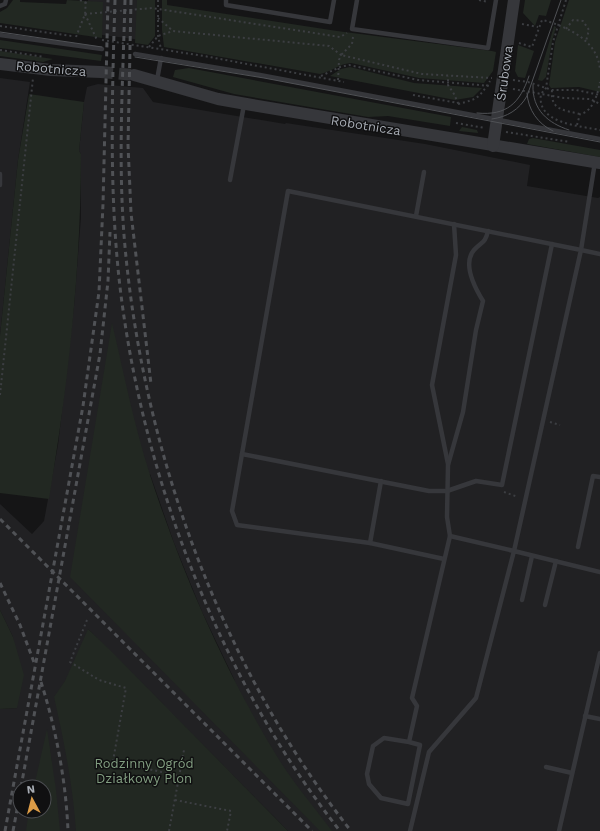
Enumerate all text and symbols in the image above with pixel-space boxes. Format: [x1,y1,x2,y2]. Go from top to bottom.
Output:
street label: Śrubowa [492,44,516,102]
street label: Robotnicza [15,58,87,79]
street label: Robotnicza [330,113,403,139]
park label: Rodzinny Ogród Działkowy Plon [94,756,194,786]
north arrow [12,779,52,819]
text: N [26,783,36,797]

